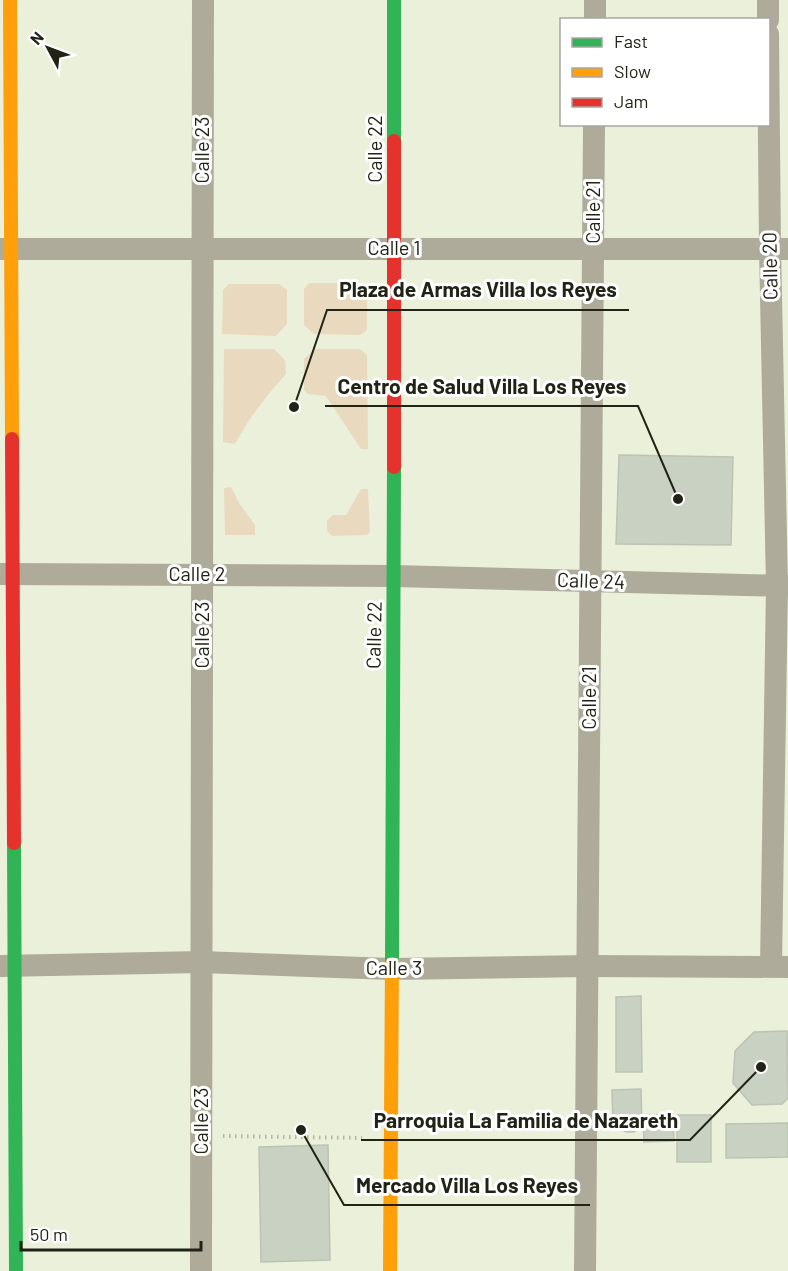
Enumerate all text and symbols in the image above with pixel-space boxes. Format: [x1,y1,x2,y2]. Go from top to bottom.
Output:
north arrow [18,18,78,78]
legend [560,18,770,126]
text: N [26,28,47,48]
text: Fast [614,30,648,52]
text: Slow [614,60,651,82]
text: Jam [614,90,648,112]
street label: Calle 22 [362,115,386,183]
street label: Calle 23 [189,117,213,183]
street label: Calle 21 [580,180,604,244]
street label: Calle 20 [756,232,782,300]
street label: Calle 1 [367,235,421,259]
callout: Plaza de Armas Villa los Reyes [327,271,629,310]
text: Plaza de Armas Villa los Reyes [339,276,617,301]
callout: Centro de Salud Villa Los Reyes [325,367,638,406]
text: Centro de Salud Villa Los Reyes [338,373,626,398]
street label: Calle 2 [169,561,225,585]
street label: Calle 24 [557,567,625,593]
street label: Calle 22 [360,601,386,669]
street label: Calle 23 [189,602,213,668]
street label: Calle 21 [576,666,600,730]
street label: Calle 3 [366,955,422,979]
street label: Calle 23 [188,1088,212,1154]
callout: Parroquia La Familia de Nazareth [361,1101,690,1140]
text: Parroquia La Familia de Nazareth [374,1107,678,1132]
callout: Mercado Villa Los Reyes [344,1166,590,1205]
text: Mercado Villa Los Reyes [356,1172,578,1197]
scale bar [21,1214,201,1252]
text: 50 m [30,1223,68,1245]

